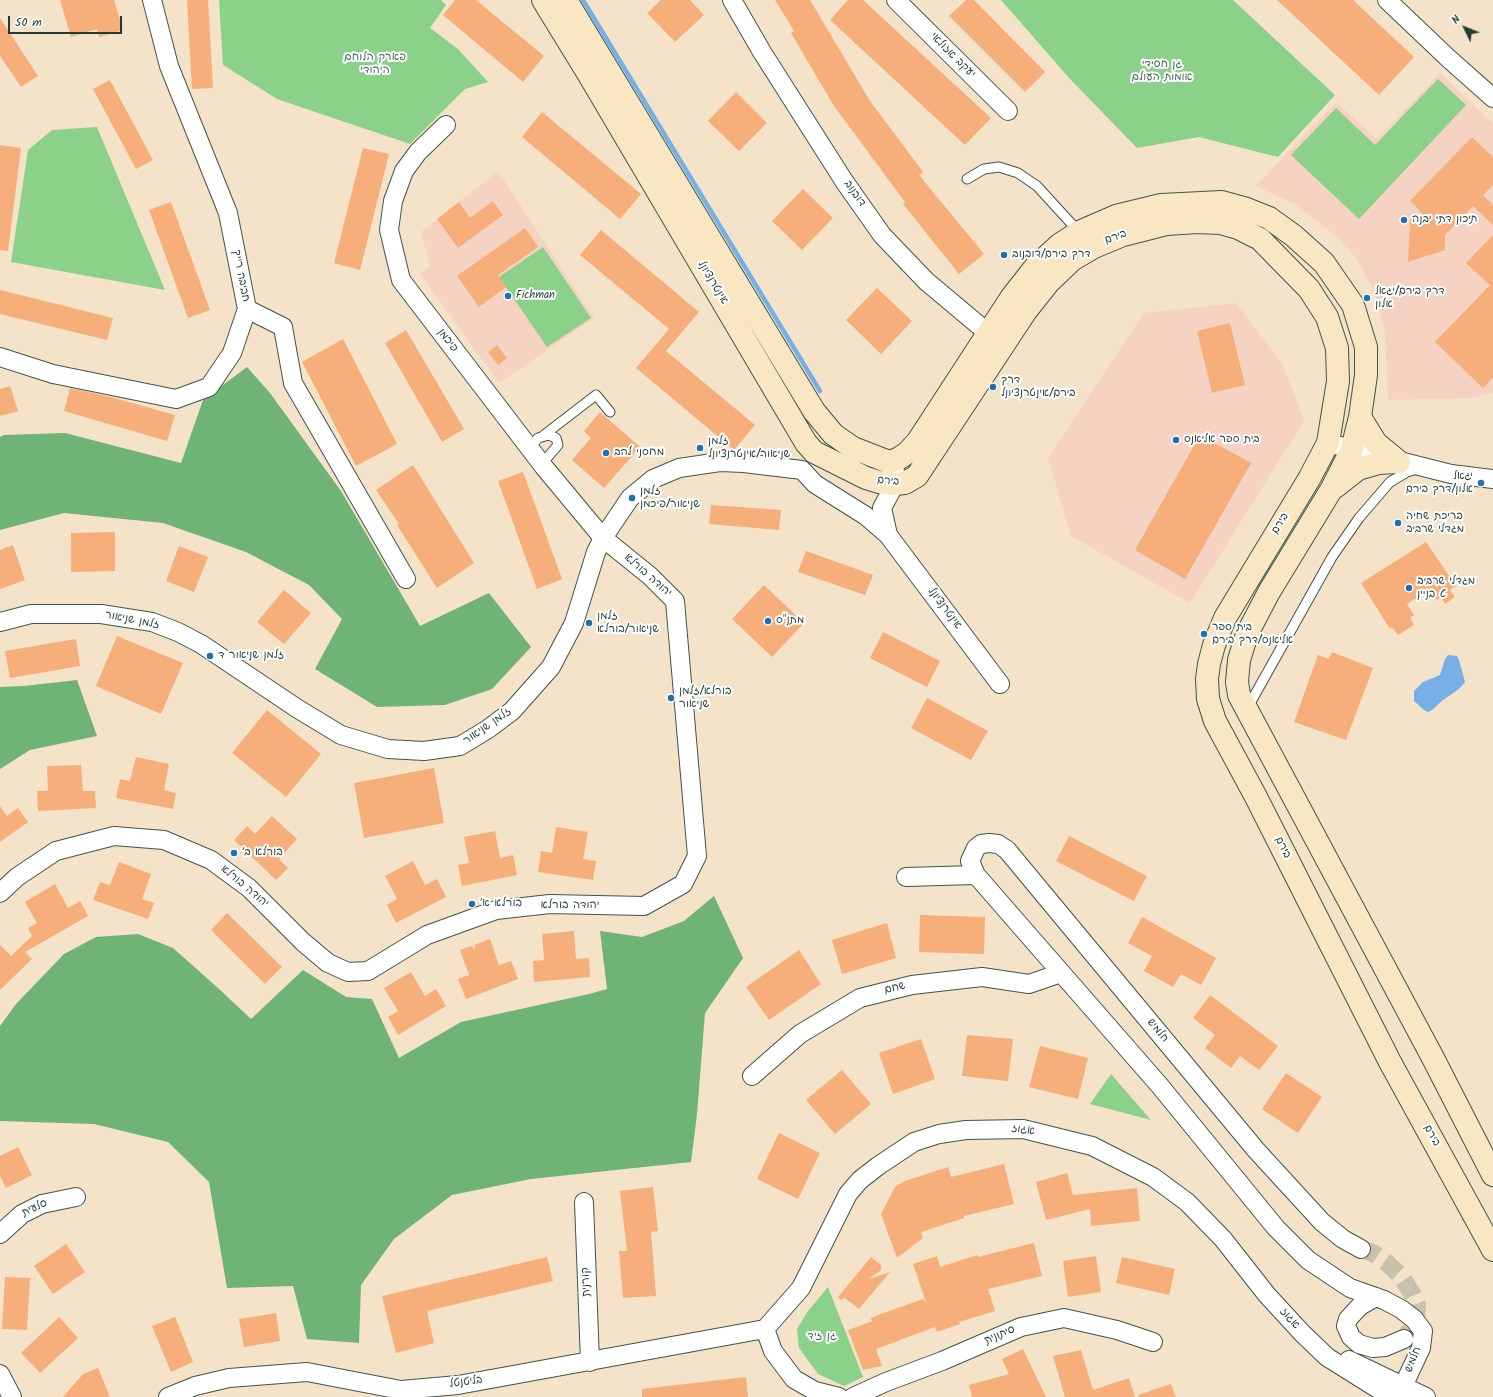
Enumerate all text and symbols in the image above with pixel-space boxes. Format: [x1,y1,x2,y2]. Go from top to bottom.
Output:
scale bar [10,8,124,34]
north arrow [1445,8,1485,48]
text: N [1447,11,1465,29]
text: 50 m [15,13,42,32]
street label: יעקב אזולאי [927,31,977,81]
park label: פארק הלוחם היהודי [344,51,406,77]
park label: גן חסידי אומות העולם [1132,58,1192,84]
street label: דובנוב [840,178,868,210]
place label: תיכון דתי יבנה [1412,213,1477,227]
marker: תיכון דתי יבנה [1399,215,1409,225]
street label: בירם [1103,228,1129,248]
place label: דרך בירם/דובנוב [1012,248,1091,262]
street label: חביבה רייך [228,249,252,303]
marker: דרך בירם/דובנוב [999,250,1009,260]
street label: אינטרנציונל [694,259,730,307]
place label: דרך בירם/יגאל אלון [1375,285,1445,311]
place label: Fichman [516,289,555,303]
marker: Fichman [503,291,513,301]
marker: דרך בירם/יגאל אלון [1362,293,1372,303]
street label: פיכמן [434,327,460,355]
place label: דרך בירם/אינטרנציונל [1001,374,1076,400]
marker: דרך בירם/אינטרנציונל [988,382,998,392]
place label: בית ספר אליאנס [1184,433,1260,447]
place label: זלמן שניאור/אינטרנציונל [708,435,790,461]
marker: בית ספר אליאנס [1171,435,1181,445]
marker: זלמן שניאור/אינטרנציונל [695,443,705,453]
place label: מחסני להב [614,446,664,460]
marker: מחסני להב [601,448,611,458]
place label: יגאל אלון/דרך בירם [1406,470,1473,496]
street label: בירם [876,474,900,490]
marker: יגאל אלון/דרך בירם [1476,478,1486,488]
place label: זלמן שניאור/פיכמן [640,485,700,511]
marker: זלמן שניאור/פיכמן [627,493,637,503]
place label: בריכת שחיה מגדלי שרביב [1406,510,1464,536]
street label: בירם [1270,511,1292,537]
marker: בריכת שחיה מגדלי שרביב [1393,518,1403,528]
street label: יהודה בורלא [621,552,673,600]
place label: מגדלי שרביב בניין C [1417,575,1475,601]
marker: מגדלי שרביב בניין C [1404,583,1414,593]
street label: אינטרנציונל [924,586,964,632]
street label: זלמן שניאור [104,609,160,633]
place label: זלמן שניאור/בורלא [597,610,659,636]
place label: מתנ"ס [776,614,804,628]
marker: מתנ"ס [763,616,773,626]
marker: זלמן שניאור/בורלא [584,618,594,628]
place label: בית ספר אליאנס/דרך בירם [1212,621,1293,647]
marker: בית ספר אליאנס/דרך בירם [1199,629,1209,639]
place label: זלמן שניאור ד [218,649,284,663]
marker: זלמן שניאור ד [205,651,215,661]
place label: בורלא/זלמן שניאור [679,685,732,711]
marker: בורלא/זלמן שניאור [666,693,676,703]
street label: זלמן שניאור [462,706,514,748]
street label: בירם [1271,835,1293,861]
place label: בורלא ב׳ [242,846,283,860]
marker: בורלא ב׳ [229,848,239,858]
street label: יהודה בורלא [217,863,271,911]
place label: בורלא א׳ [480,897,522,911]
marker: בורלא א׳ [467,899,477,909]
street label: יהודה בורלא [541,899,599,913]
street label: שחם [883,980,907,998]
street label: חלמיש [1143,1017,1171,1045]
street label: אגוז [1010,1123,1036,1139]
street label: בירם [1420,1123,1442,1149]
street label: סלעית [20,1197,50,1221]
street label: קורנית [580,1267,594,1297]
street label: אגוז [1276,1306,1302,1332]
street label: סיתונית [983,1324,1017,1348]
park label: גן זיד [807,1330,837,1344]
street label: חלמיש [1403,1345,1425,1375]
street label: בליטנטל [449,1374,483,1392]

